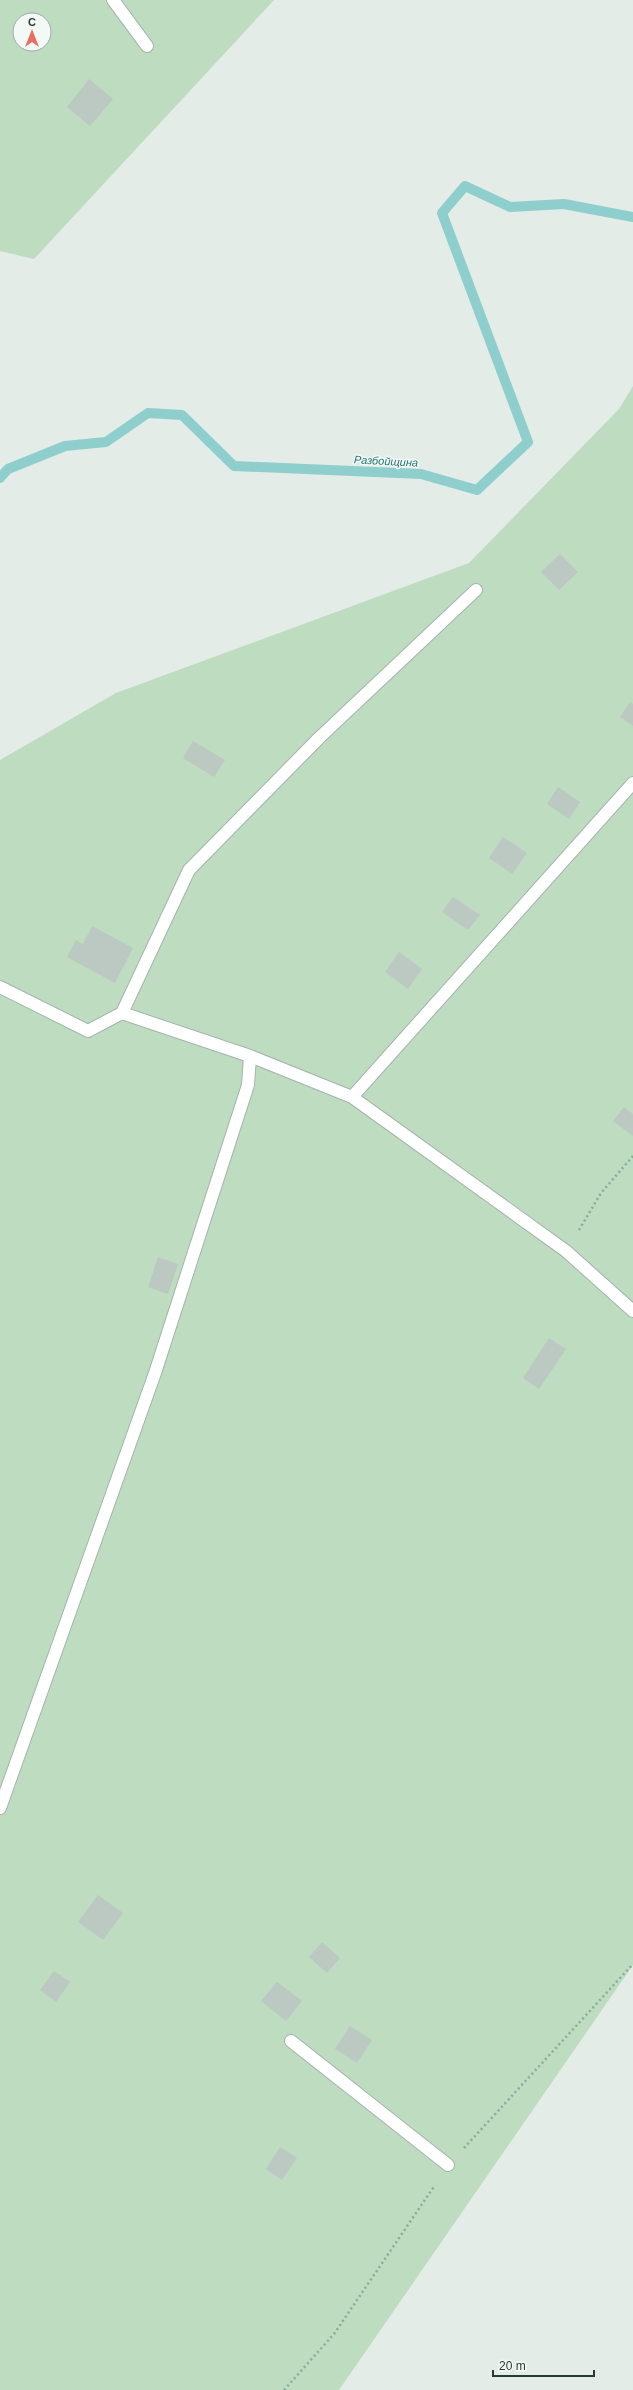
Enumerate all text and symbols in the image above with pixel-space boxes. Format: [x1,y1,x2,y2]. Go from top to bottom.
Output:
north arrow [12,12,52,52]
text: С [28,16,36,28]
water label: Разбойщина [354,453,418,469]
scale bar [493,2352,594,2378]
text: 20 m [499,2359,526,2373]

